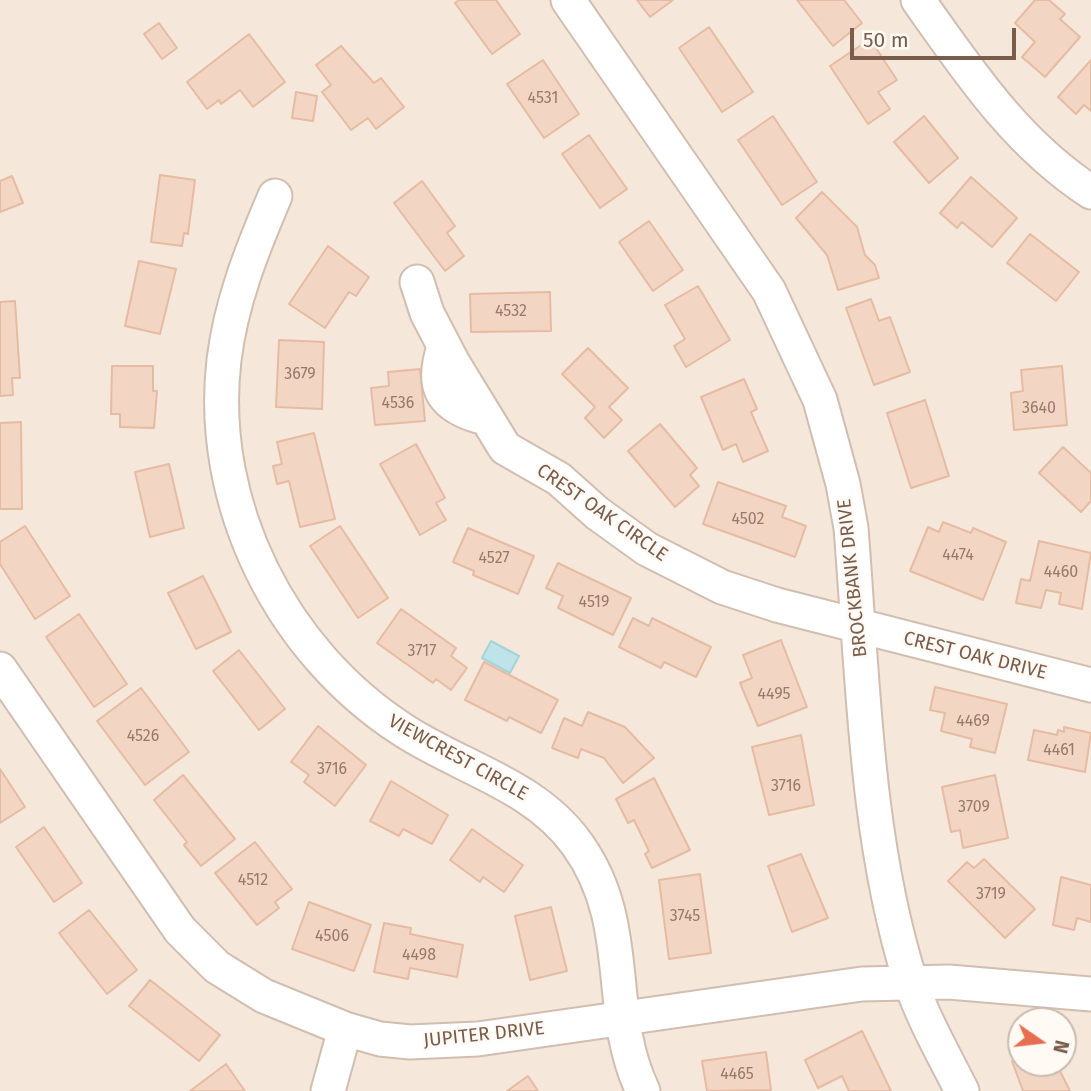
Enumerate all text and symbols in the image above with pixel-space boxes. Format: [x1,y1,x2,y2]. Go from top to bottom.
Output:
scale bar [853,14,1019,58]
text: 50 m [863,27,909,53]
house number: 4531 [528,89,558,109]
house number: 4532 [495,302,527,322]
house number: 3679 [284,365,316,385]
house number: 4536 [382,394,414,414]
house number: 3640 [1022,399,1056,419]
street label: CREST OAK CIRCLE [532,459,672,567]
street label: BROCKBANK DRIVE [833,498,873,658]
house number: 4502 [731,510,765,530]
house number: 4474 [942,546,974,566]
house number: 4527 [478,549,510,569]
house number: 4460 [1044,563,1078,583]
house number: 4519 [579,593,609,613]
street label: CREST OAK DRIVE [901,627,1049,685]
house number: 3717 [408,642,436,662]
house number: 4495 [757,685,791,705]
street label: VIEWCREST CIRCLE [384,710,532,806]
house number: 4469 [956,712,990,732]
house number: 4526 [127,727,159,747]
house number: 4461 [1043,741,1075,761]
house number: 3716 [317,760,347,780]
house number: 3716 [771,777,801,797]
house number: 3709 [958,798,990,818]
house number: 4512 [238,871,268,891]
house number: 3719 [976,885,1006,905]
house number: 3745 [670,907,700,927]
house number: 4506 [315,927,349,947]
house number: 4498 [402,946,436,966]
north arrow [1007,1007,1077,1077]
street label: JUPITER DRIVE [422,1017,546,1053]
text: N [1048,1038,1074,1056]
house number: 4465 [720,1065,754,1085]

